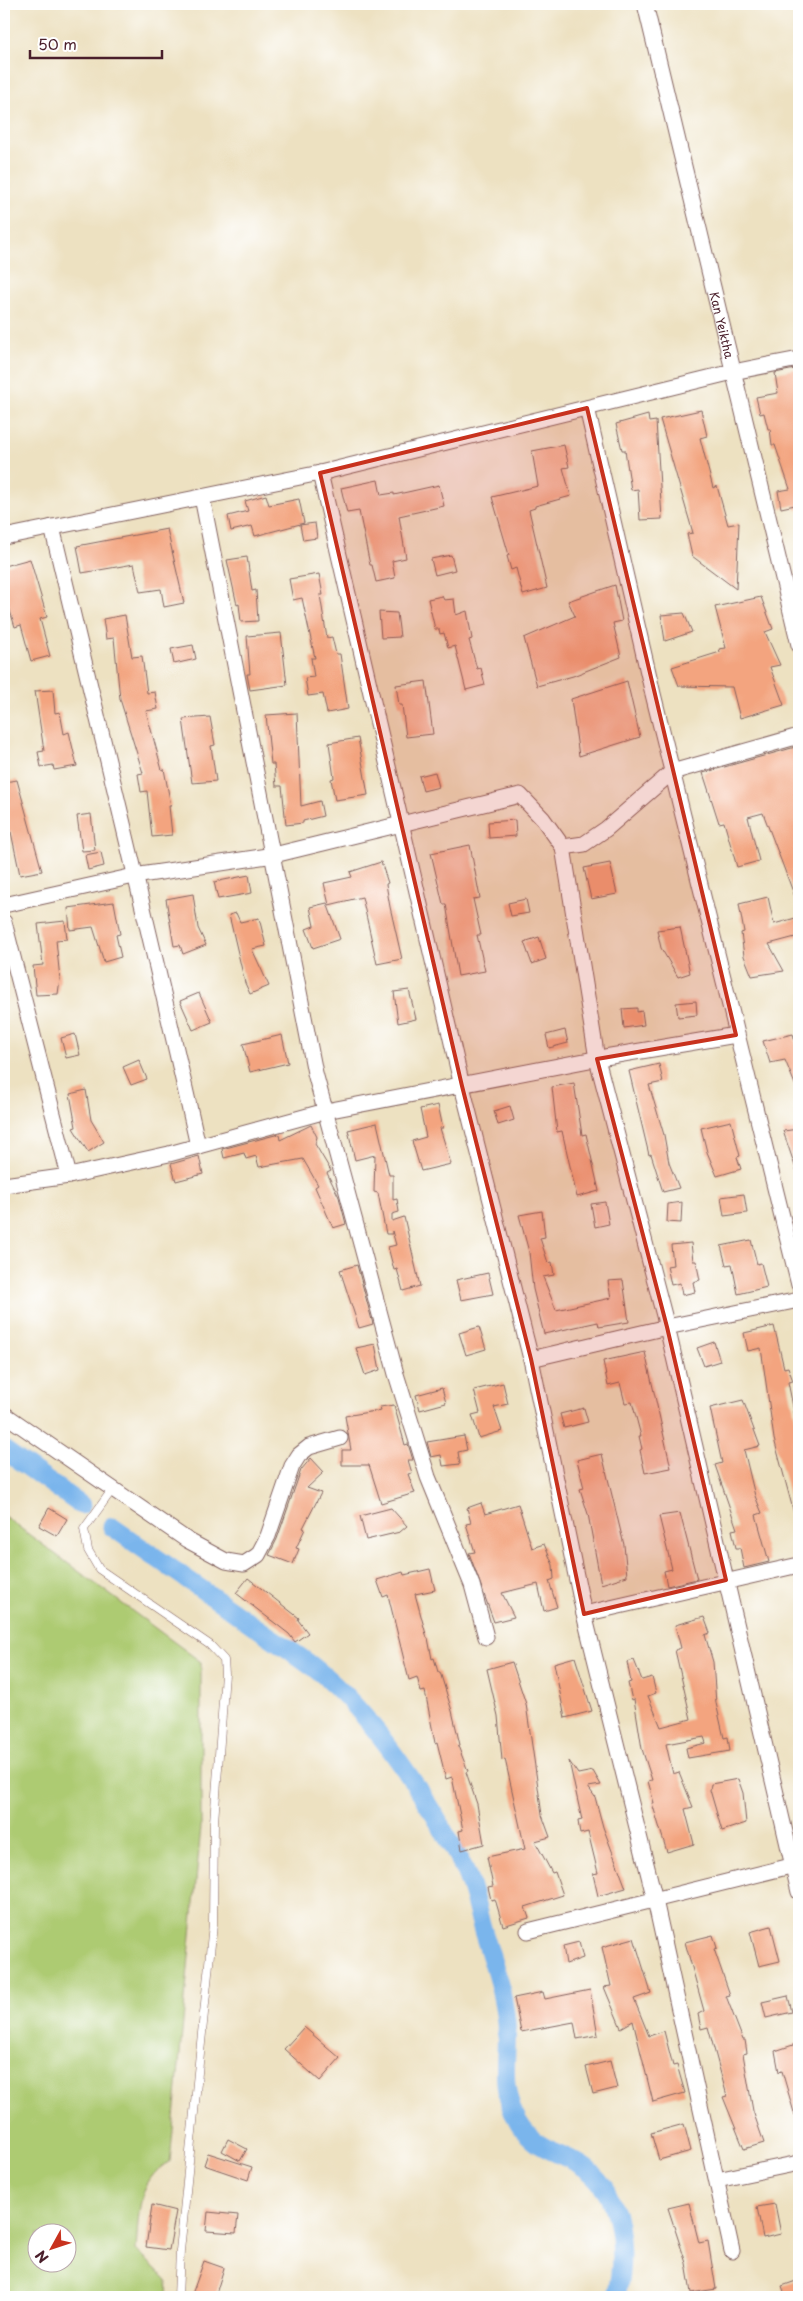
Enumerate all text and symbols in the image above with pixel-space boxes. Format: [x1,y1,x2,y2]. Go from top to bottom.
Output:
scale bar [30,28,162,60]
text: 50 m [38,32,77,55]
street label: Kan Yeiktha [705,290,739,361]
north arrow [28,2224,78,2274]
text: N [30,2246,53,2268]

